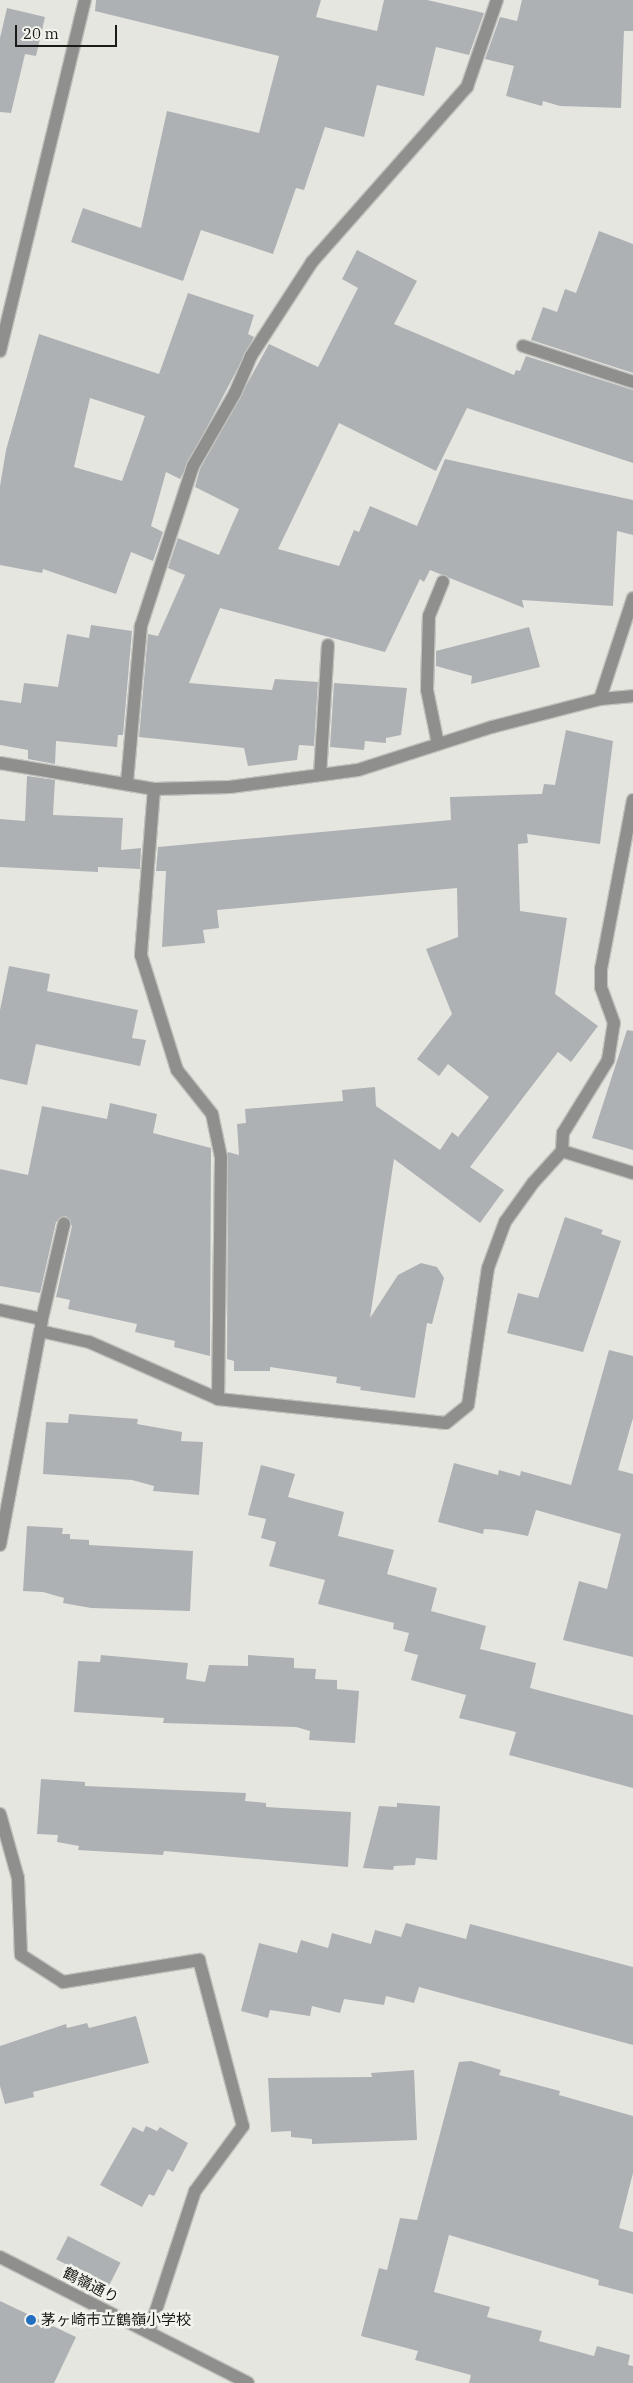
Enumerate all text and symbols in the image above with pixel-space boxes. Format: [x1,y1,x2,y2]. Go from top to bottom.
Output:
scale bar [18,15,120,47]
text: 20 m [23,24,59,43]
street label: 鶴嶺通り [60,2263,122,2307]
place label: 茅ヶ崎市立鶴嶺小学校 [41,2311,191,2329]
marker: 茅ヶ崎市立鶴嶺小学校 [25,2314,37,2326]

